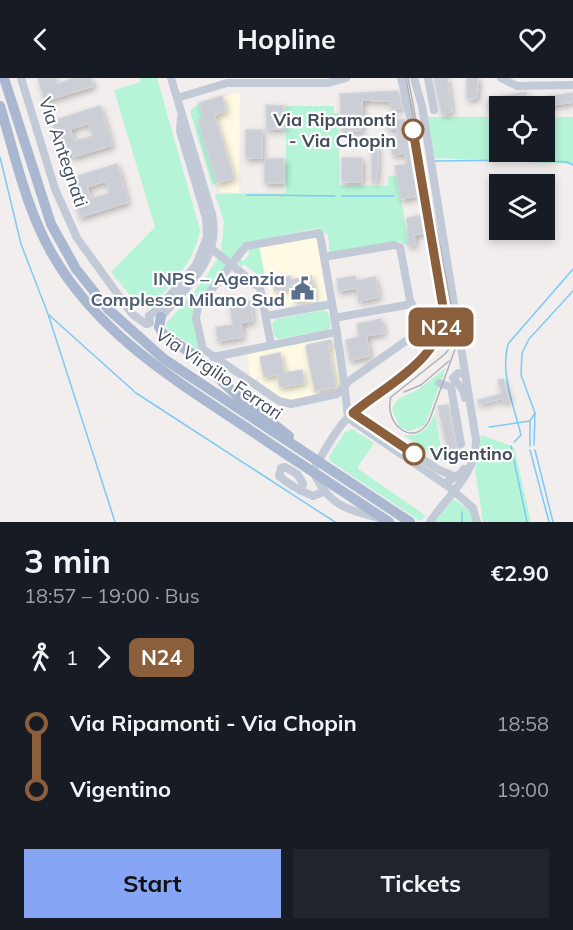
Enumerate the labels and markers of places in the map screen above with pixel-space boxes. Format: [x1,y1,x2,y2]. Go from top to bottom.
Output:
place label: Via Ripamonti - Via Chopin [272,108,396,152]
marker: Via Ripamonti - Via Chopin [402,119,424,141]
place label: INPS – Agenzia Complessa Milano Sud [90,267,285,311]
public building icon: INPS – Agenzia Complessa Milano Sud [290,276,316,302]
place label: Vigentino [429,442,513,465]
marker: Vigentino [403,443,425,465]

